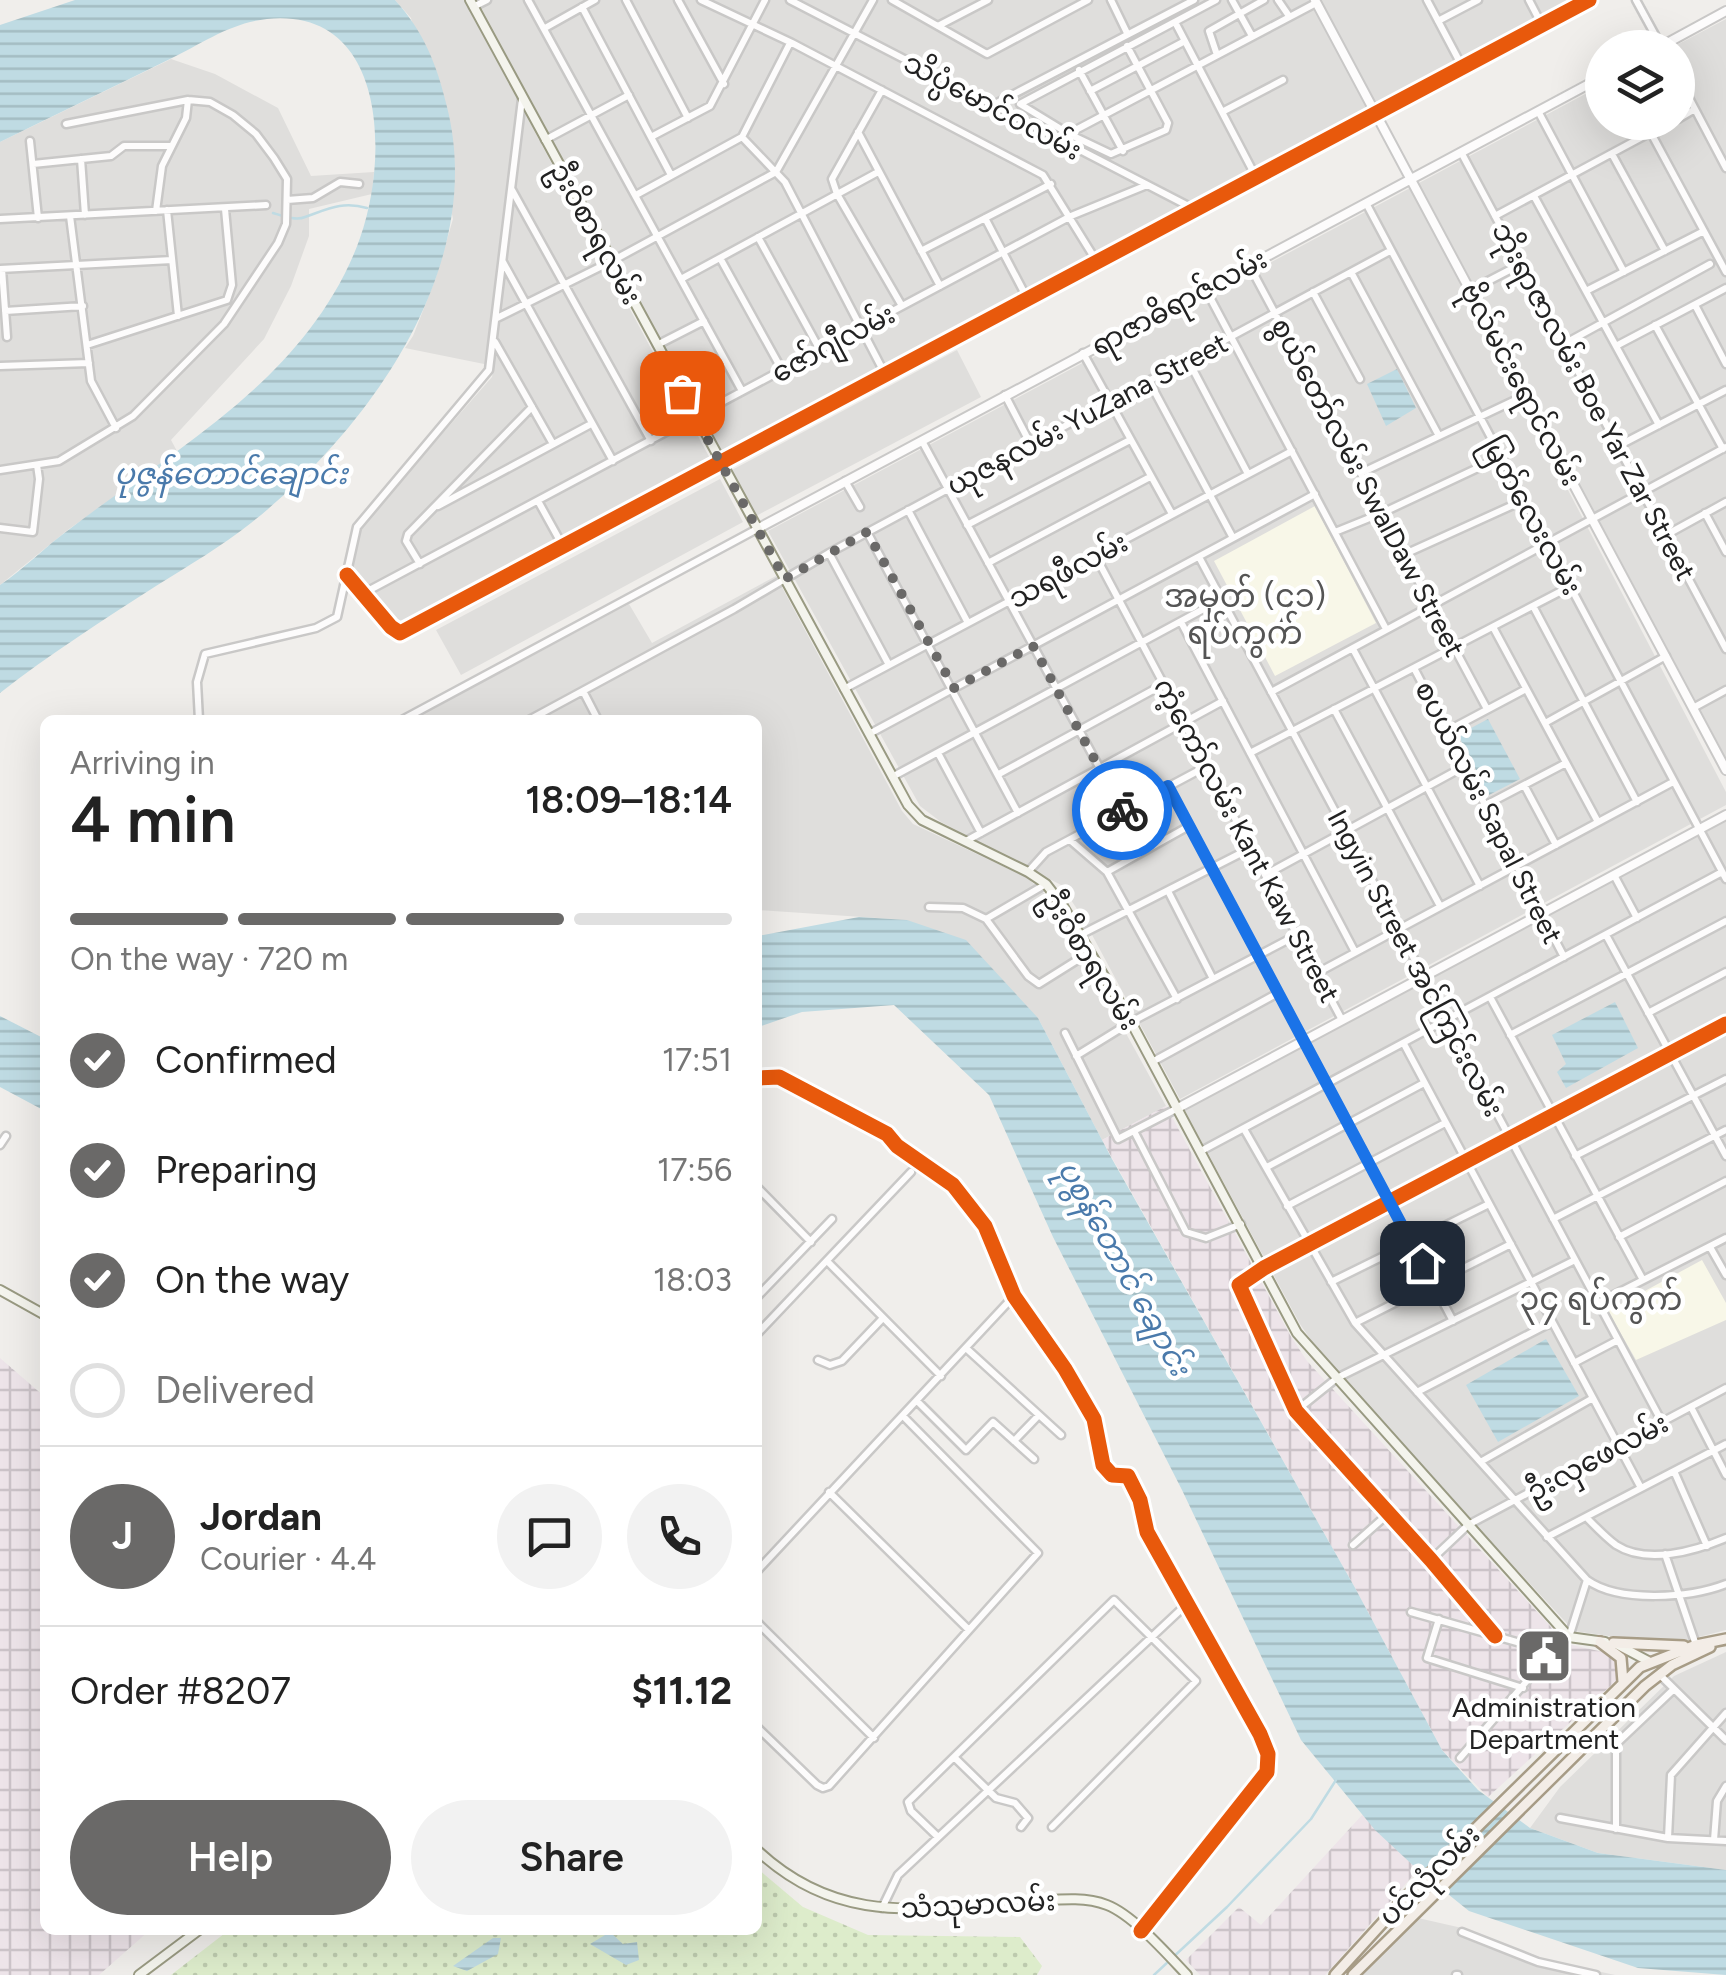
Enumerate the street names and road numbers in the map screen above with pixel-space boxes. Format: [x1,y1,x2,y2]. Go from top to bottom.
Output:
street label: သိပ္ပံမောင်ဝလမ်း [895,44,1088,173]
street label: ဦးဝိစာရလမ်း [538,155,650,313]
street label: ဘိုးရာဇာလမ်း Boe Yar Zar Street [1480,216,1704,589]
street label: ရာဇာဓိရာဇ်လမ်း [1085,241,1275,368]
street label: ဗိုလ်မင်းရောင်လမ်း [1448,276,1590,494]
street label: ဇော်ဂျီလမ်း [765,295,904,395]
street label: စွယ်တော်လမ်း SwalDaw Street [1260,311,1473,665]
street label: ယုဇနလမ်း YuZana Street [940,325,1236,508]
street label: မြတ်လေးလမ်း [1469,431,1590,604]
street label: သရဖီလမ်း [1002,524,1136,621]
street label: ကံ့ကော်လမ်း Kant Kaw Street [1144,672,1348,1009]
street label: စပယ်လမ်း Sapal Street [1408,675,1571,949]
street label: Ingyin Street အင်ကြင်းလမ်း [1315,803,1512,1125]
street label: ဦးဝိစာရလမ်း [1030,883,1148,1039]
street label: ဦးလှဖေလမ်း [1520,1404,1677,1514]
street label: ပင်လုံလမ်း [1371,1817,1491,1937]
street label: သံသုမာလမ်း [900,1882,1057,1931]

